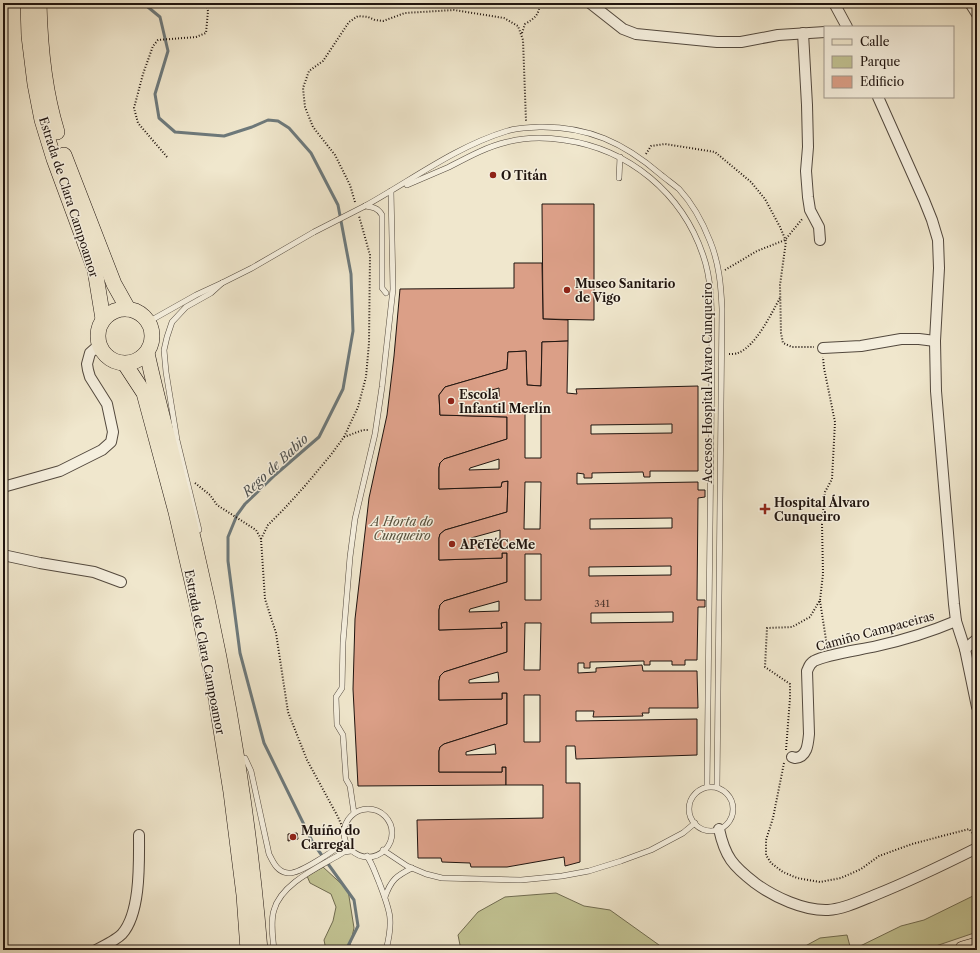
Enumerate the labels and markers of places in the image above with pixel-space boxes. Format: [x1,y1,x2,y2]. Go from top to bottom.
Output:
place label: O Titán [501,168,548,183]
marker: O Titán [488,170,498,180]
place label: Museo Sanitario de Vigo [575,276,676,305]
marker: Museo Sanitario de Vigo [562,285,572,295]
place label: Escola Infantil Merlín [459,387,552,416]
marker: Escola Infantil Merlín [446,396,456,406]
place label: Hospital Álvaro Cunqueiro [774,494,870,524]
marker: Hospital Álvaro Cunqueiro [759,503,771,515]
place label: APeTéCeMe [459,537,535,552]
marker: APeTéCeMe [447,539,457,549]
place label: Muíño do Carregal [301,823,361,852]
marker: Muíño do Carregal [288,832,298,842]

